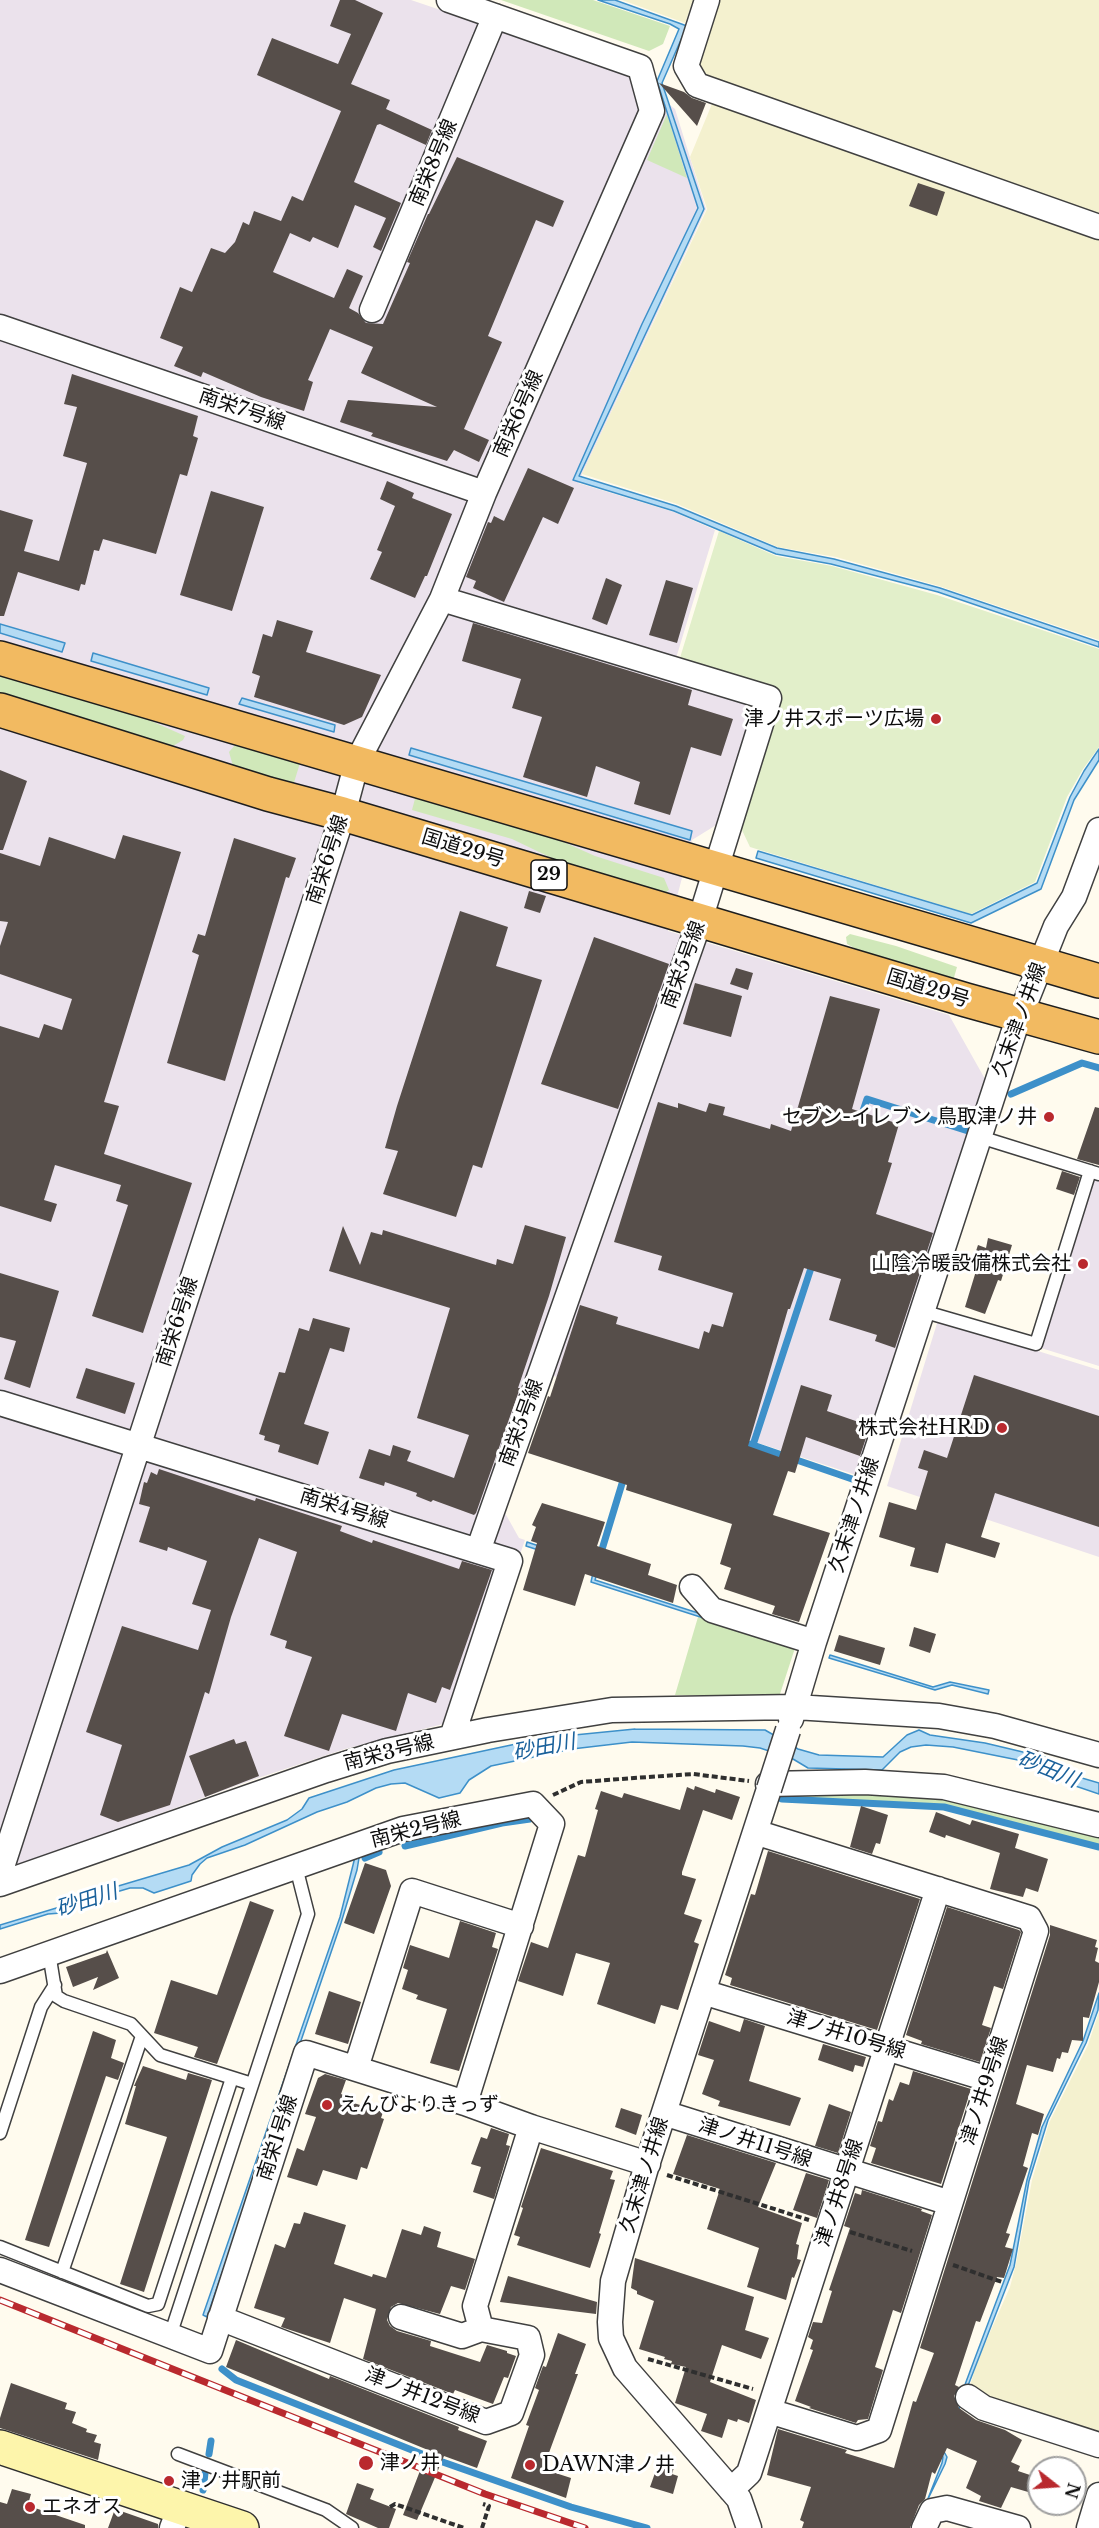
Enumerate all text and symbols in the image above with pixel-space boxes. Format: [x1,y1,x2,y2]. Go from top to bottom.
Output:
street label: 南栄8号線 [405,116,463,210]
street label: 南栄6号線 [489,367,549,461]
street label: 南栄7号線 [196,384,288,436]
place label: 津ノ井スポーツ広場 [744,707,924,731]
marker: 津ノ井スポーツ広場 [929,712,943,726]
street label: 南栄6号線 [302,812,354,908]
street label: 国道29号 [419,825,507,873]
road number: 29 [531,860,567,890]
street label: 南栄5号線 [657,918,711,1012]
street label: 久末津ノ井線 [988,960,1052,1080]
street label: 国道29号 [884,965,972,1013]
place label: セブン-イレブン 鳥取津ノ井 [782,1105,1037,1129]
marker: セブン-イレブン 鳥取津ノ井 [1042,1110,1056,1124]
place label: 山陰冷暖設備株式会社 [871,1252,1071,1276]
marker: 山陰冷暖設備株式会社 [1076,1257,1090,1271]
street label: 南栄6号線 [152,1274,204,1370]
street label: 南栄5号線 [495,1376,549,1470]
place label: 株式会社HRD [858,1416,990,1440]
marker: 株式会社HRD [995,1421,1009,1435]
street label: 久末津ノ井線 [825,1454,885,1576]
street label: 南栄4号線 [297,1484,391,1534]
street label: 南栄3号線 [341,1730,437,1776]
water label: 砂田川 [511,1730,577,1766]
water label: 砂田川 [1014,1747,1082,1793]
street label: 南栄2号線 [368,1807,464,1853]
water label: 砂田川 [53,1879,121,1923]
street label: 津ノ井10号線 [784,2006,908,2064]
street label: 津ノ井9号線 [956,2034,1014,2148]
street label: 南栄1号線 [253,2092,303,2184]
place label: えんびよりきっず [339,2093,499,2117]
marker: えんびよりきっず [320,2098,334,2112]
street label: 津ノ井11号線 [695,2113,815,2173]
street label: 久末津ノ井線 [616,2114,674,2236]
street label: 津ノ井8号線 [811,2136,869,2250]
street label: 津ノ井12号線 [361,2363,483,2429]
place label: 津ノ井 [380,2451,440,2475]
place label: DAWN津ノ井 [542,2453,675,2477]
marker: 津ノ井 [357,2454,375,2472]
north arrow [1027,2456,1087,2516]
marker: DAWN津ノ井 [523,2458,537,2472]
place label: 津ノ井駅前 [181,2469,281,2493]
marker: 津ノ井駅前 [162,2474,176,2488]
text: N [1061,2481,1084,2501]
place label: エネオス [42,2495,122,2519]
marker: エネオス [23,2500,37,2514]

